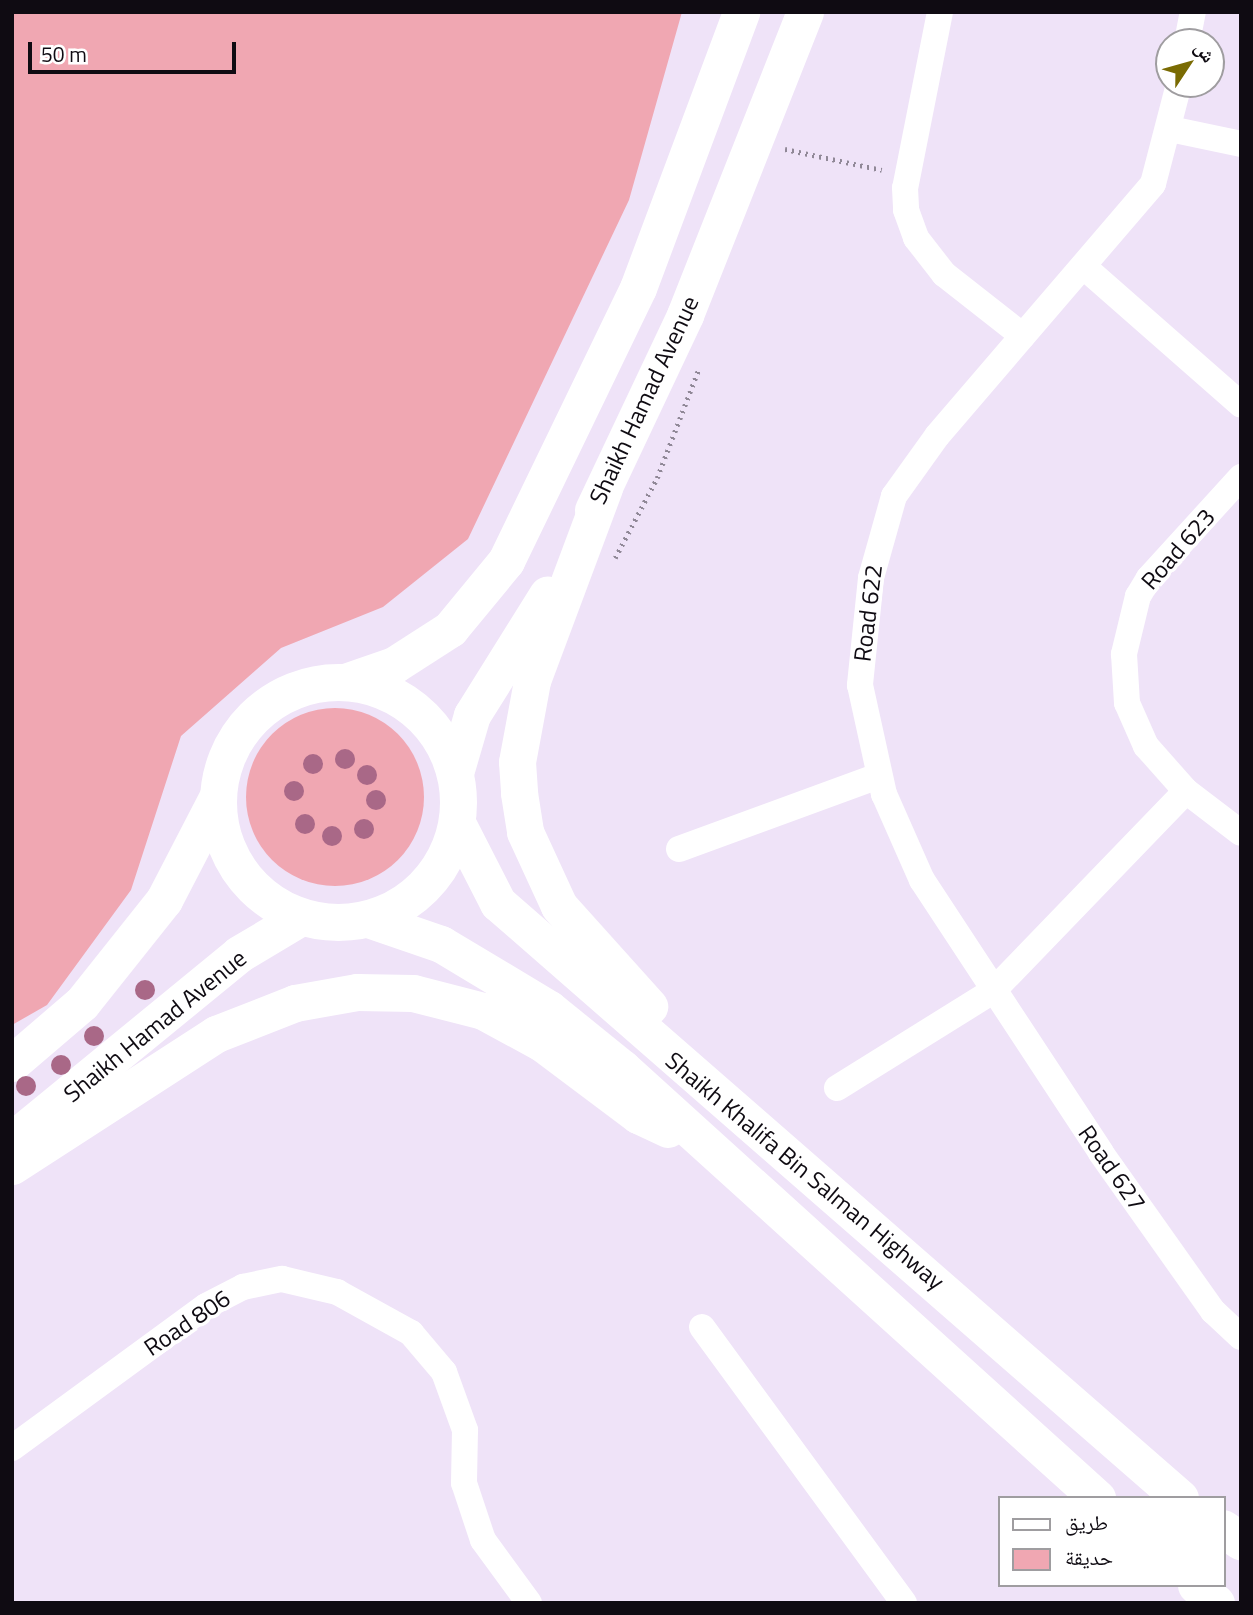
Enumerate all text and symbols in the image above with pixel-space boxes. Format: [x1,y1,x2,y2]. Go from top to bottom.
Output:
scale bar [32,28,240,72]
north arrow [1155,28,1225,98]
text: ش [1188,35,1223,68]
text: 50 m [41,38,87,70]
street label: Shaikh Hamad Avenue [583,291,705,509]
street label: Road 623 [1135,503,1221,595]
street label: Road 622 [848,563,888,663]
street label: Shaikh Hamad Avenue [58,944,252,1108]
street label: Shaikh Khalifa Bin Salman Highway [660,1046,950,1296]
street label: Road 627 [1072,1120,1152,1216]
street label: Road 806 [139,1284,235,1362]
legend [998,1496,1225,1587]
text: طريق [1065,1506,1108,1538]
text: حديقة [1065,1541,1113,1573]

